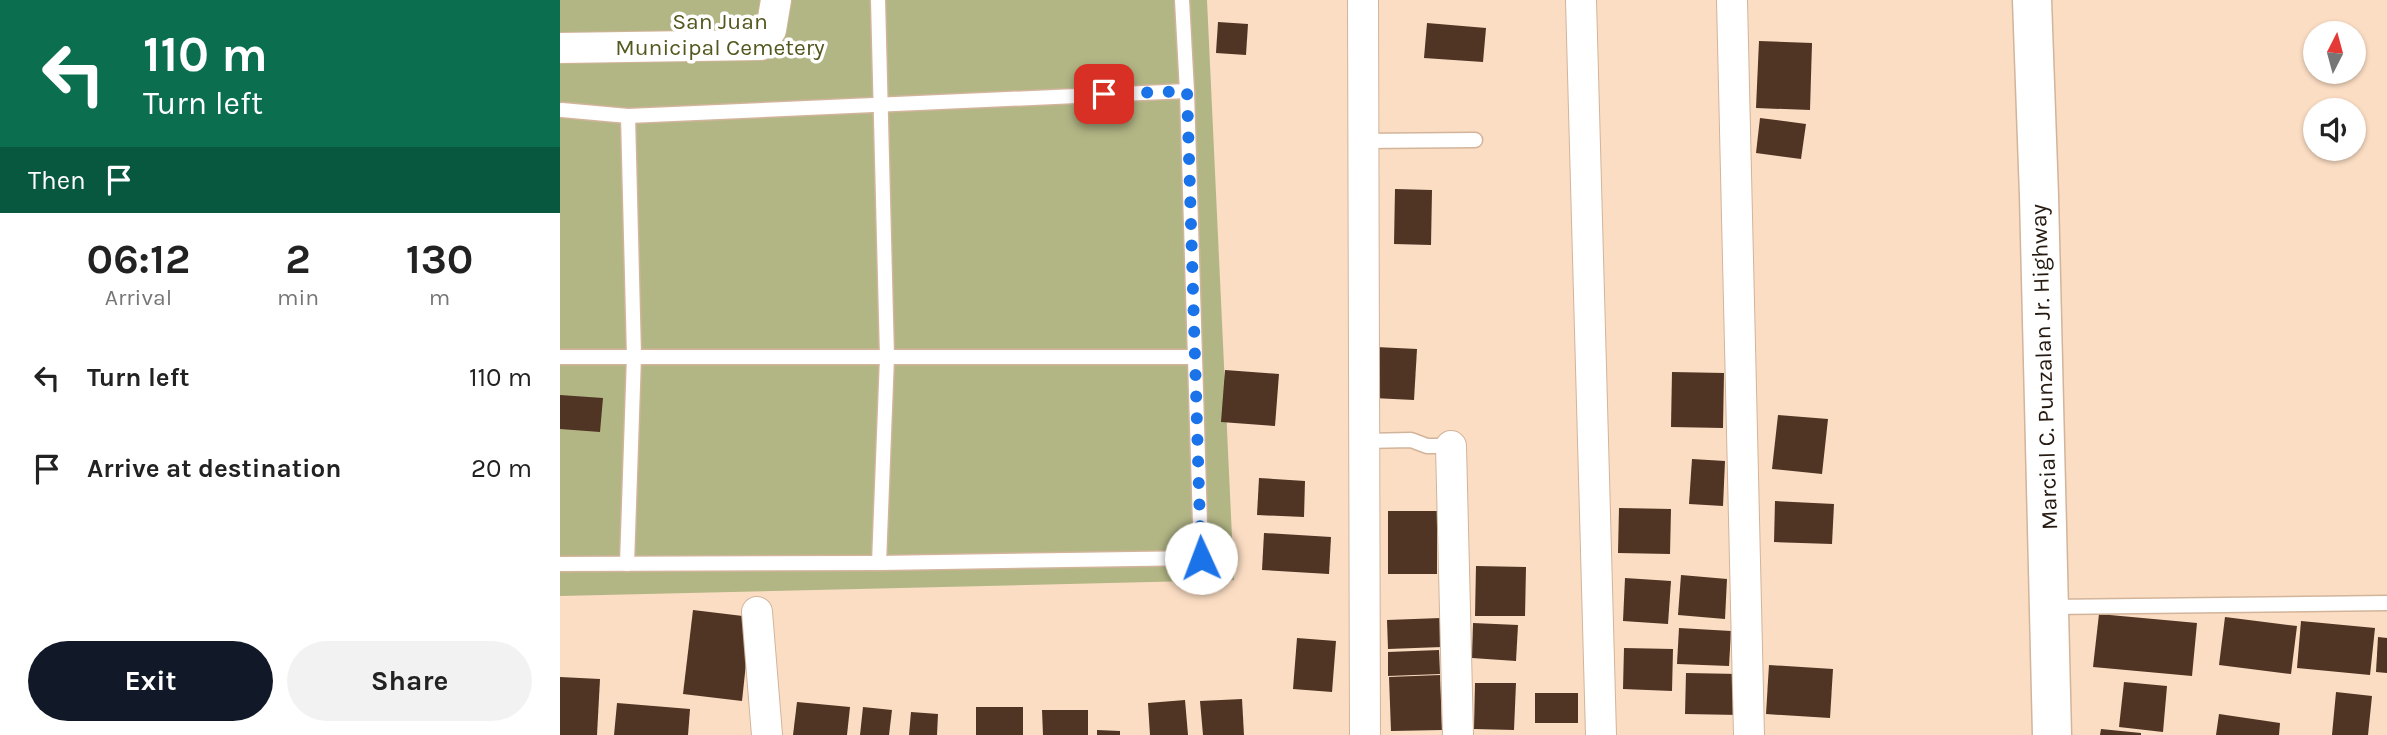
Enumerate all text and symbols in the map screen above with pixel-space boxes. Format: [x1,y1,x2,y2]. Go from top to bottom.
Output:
park label: San Juan Municipal Cemetery [615,8,825,61]
north arrow [2303,21,2366,84]
map controls [2303,21,2366,161]
text: 110 m [143,26,268,83]
icon: left [28,28,119,119]
pin [1074,64,1134,124]
icon: arrive [1085,75,1123,113]
text: Turn left [143,85,263,122]
button: sound [2303,98,2366,161]
icon: arrive [100,161,138,199]
text: Then [28,165,86,196]
street label: Marcial C. Punzalan Jr. Highway [2025,203,2063,531]
text: 06:12 [87,234,190,284]
text: 2 [285,234,311,284]
text: 130 [406,234,473,284]
text: Arrival [105,284,172,311]
text: min [277,284,319,311]
text: m [429,284,450,311]
icon: left [28,359,66,397]
text: Turn left [87,362,189,393]
text: 110 m [469,362,532,393]
icon: arrive [28,450,66,488]
text: Arrive at destination [87,453,341,484]
text: 20 m [471,453,532,484]
position arrow [1164,521,1238,595]
button: Exit [28,641,273,721]
button: Share [287,641,532,721]

